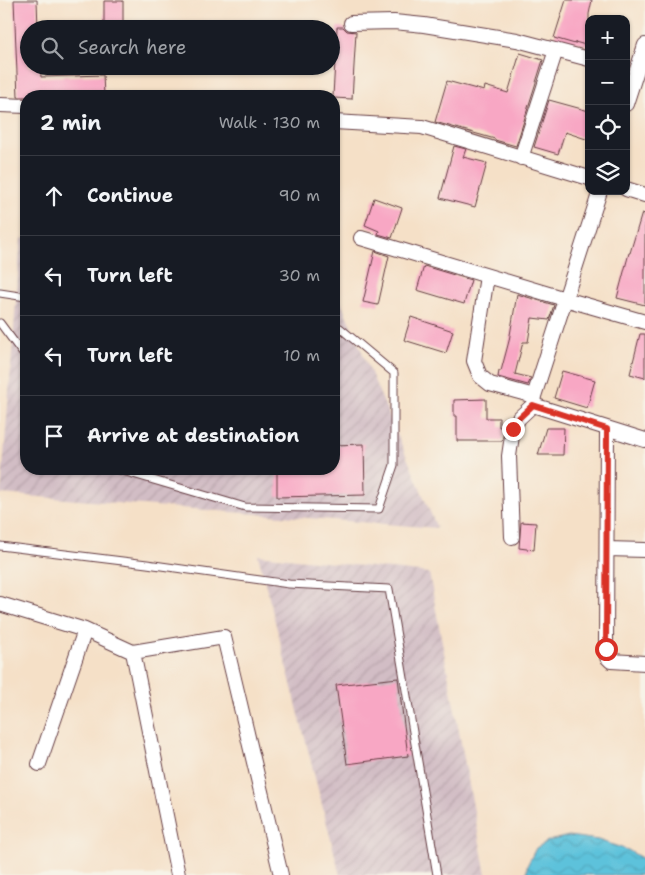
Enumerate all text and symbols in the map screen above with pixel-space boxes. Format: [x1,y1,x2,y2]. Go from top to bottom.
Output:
map controls [585,15,630,195]
button: + [585,15,630,60]
search box [20,20,340,75]
icon: search [38,34,66,62]
text: Search here [78,35,187,60]
button: − [585,60,630,105]
button: locate [585,105,630,150]
text: 2 min [40,109,101,137]
text: Walk · 130 m [219,112,320,133]
button: layers [585,150,630,195]
icon: ahead [40,182,68,210]
text: Continue [87,183,173,208]
text: 90 m [279,185,320,206]
icon: left [40,262,68,290]
text: Turn left [87,263,173,288]
text: 30 m [279,265,320,286]
icon: left [40,342,68,370]
text: Turn left [87,343,173,368]
text: 10 m [283,345,320,366]
route end [502,418,525,441]
icon: arrive [40,422,68,450]
text: Arrive at destination [87,423,299,448]
route start [595,638,618,661]

